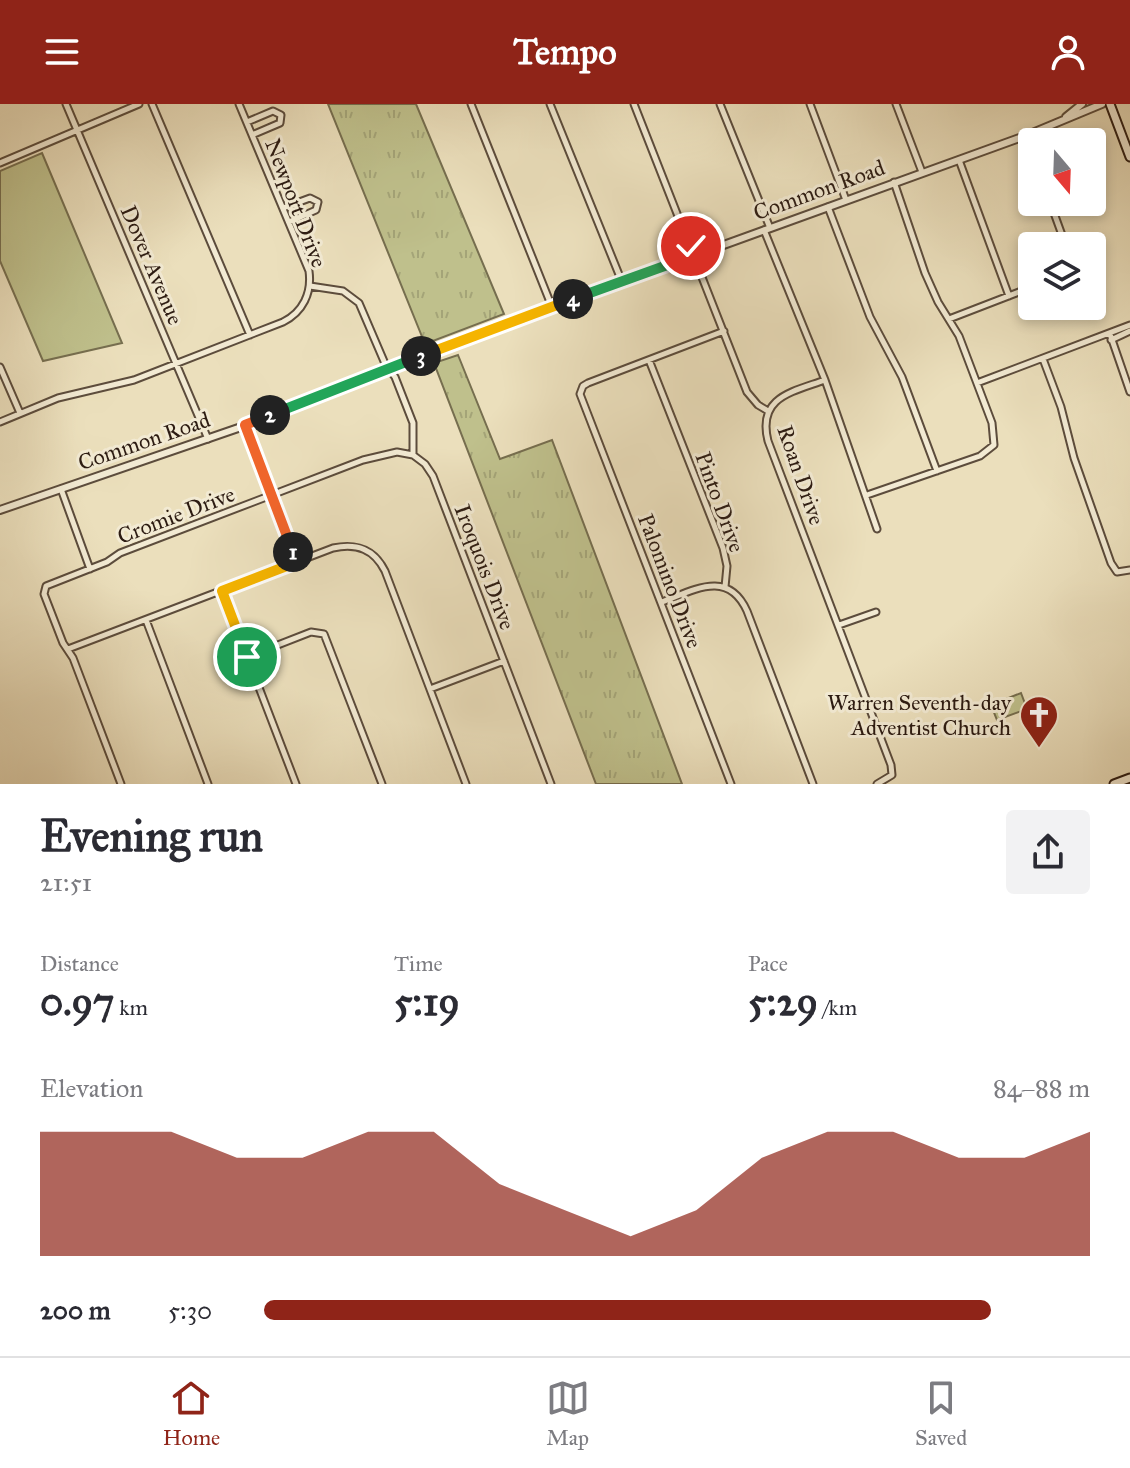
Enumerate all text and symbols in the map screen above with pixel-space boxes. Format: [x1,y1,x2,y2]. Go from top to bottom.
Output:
icon: menu [40,30,84,74]
text: Tempo [513,30,617,74]
icon: person [1046,30,1090,74]
north arrow [1018,128,1106,216]
map controls [1018,128,1106,320]
street label: Newport Drive [259,135,333,271]
street label: Common Road [750,154,888,226]
street label: Dover Avenue [115,201,189,329]
pin [657,212,725,280]
icon: check [669,224,713,268]
button: layers [1018,232,1106,320]
pin: 4 [553,279,593,319]
text: 4 [567,285,579,312]
pin: 3 [401,336,441,376]
text: 3 [417,342,425,369]
pin: 2 [250,395,290,435]
text: 2 [265,401,275,428]
street label: Common Road [74,406,214,476]
street label: Roan Drive [771,422,831,528]
street label: Pinto Drive [689,448,751,556]
street label: Cromie Drive [114,480,238,550]
street label: Iroquois Drive [449,501,521,633]
street label: Palomino Drive [632,510,708,652]
pin: 1 [273,532,313,572]
text: 1 [289,538,297,565]
pin [213,623,281,691]
icon: arrive [225,635,269,679]
place label: Warren Seventh-day Adventist Church [827,689,1012,741]
church icon: Warren Seventh-day Adventist Church [1018,694,1060,749]
text: Evening run [40,809,263,863]
button: share [1006,810,1090,894]
text: 21:51 [40,866,92,898]
text: Distance [40,950,119,977]
text: Time [394,950,443,977]
text: Pace [748,950,788,977]
text: 0.97 [40,977,114,1026]
text: 5:19 [394,977,460,1026]
text: 5:29 [748,977,818,1026]
text: km [114,994,148,1021]
text: /km [818,994,857,1021]
text: Elevation [40,1072,143,1104]
text: 84–88 m [993,1072,1090,1104]
text: 200 m [40,1294,111,1326]
text: 5:30 [168,1294,212,1326]
tab: Home [163,1376,220,1451]
tab: Map [546,1376,590,1451]
tab: Saved [915,1376,967,1451]

